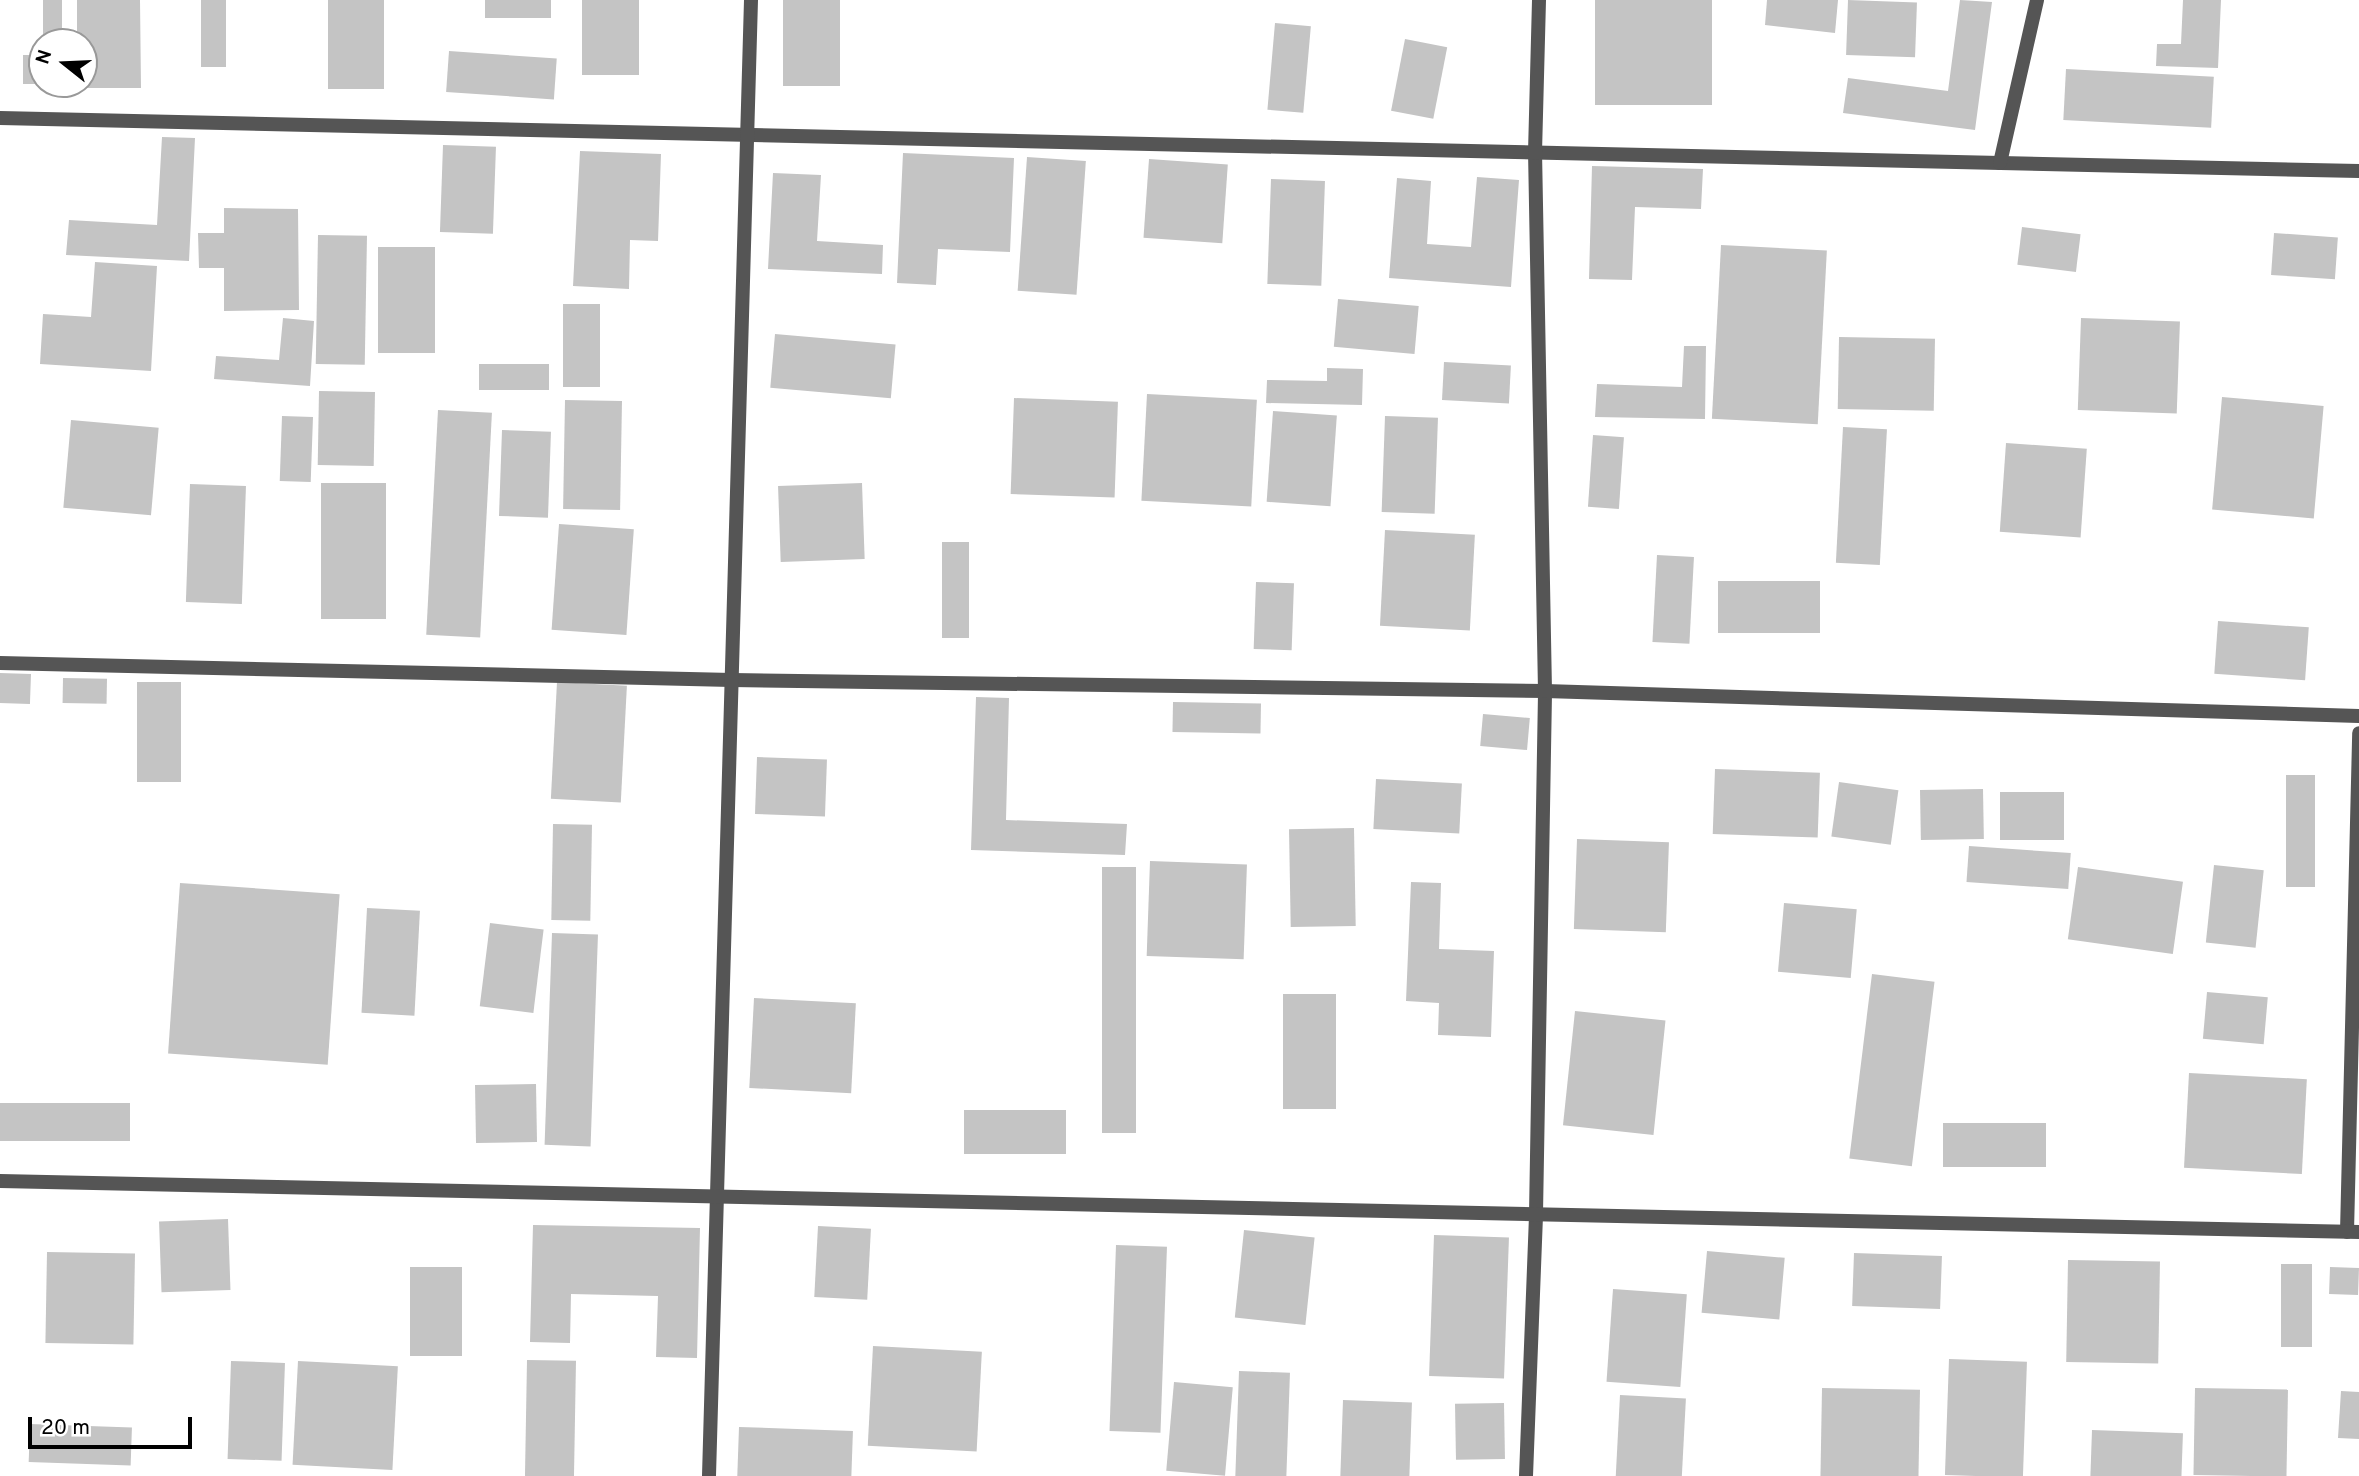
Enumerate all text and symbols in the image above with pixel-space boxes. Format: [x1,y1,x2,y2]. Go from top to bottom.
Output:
north arrow [28,28,98,98]
text: N [31,47,58,67]
scale bar [32,1402,196,1446]
text: 20 m [41,1415,90,1442]

